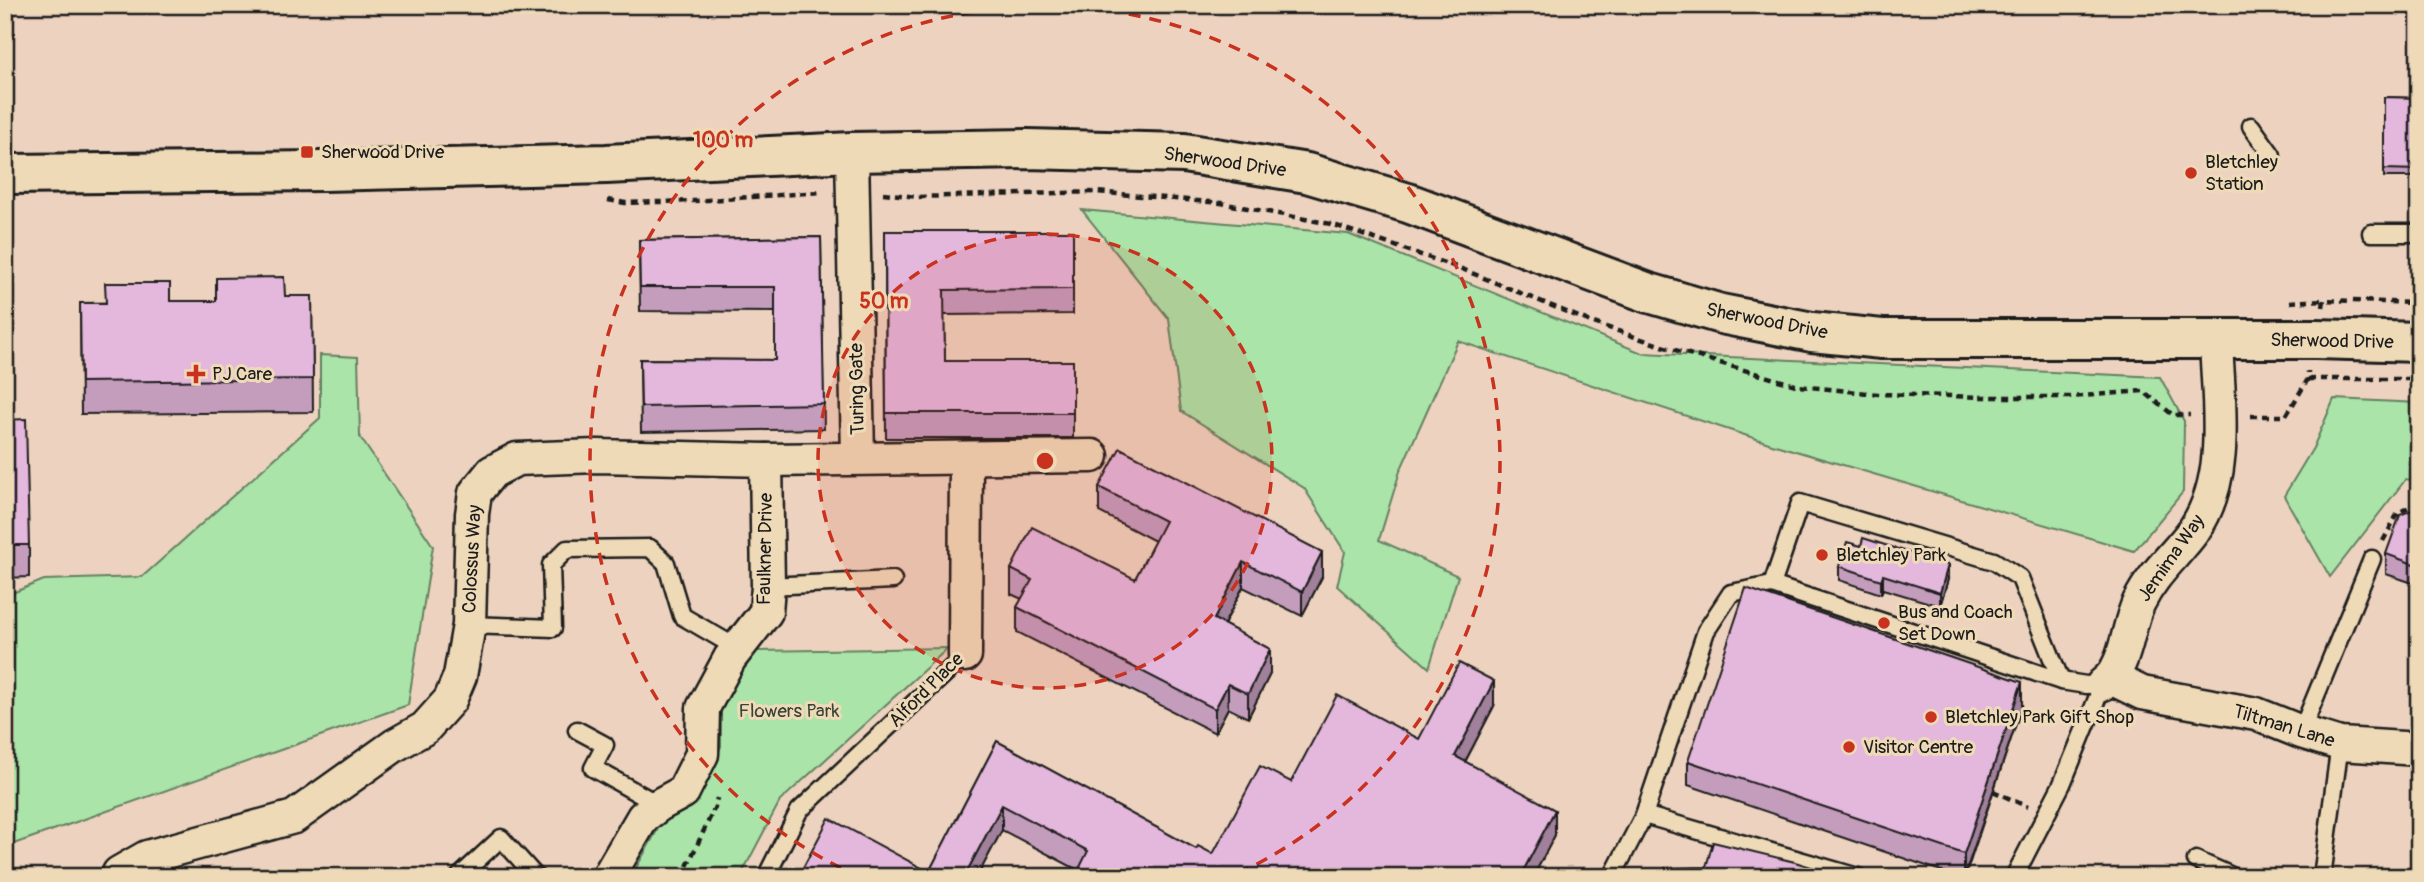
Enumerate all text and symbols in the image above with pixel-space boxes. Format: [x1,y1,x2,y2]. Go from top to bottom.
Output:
text: 100 m [693,127,753,154]
place label: Sherwood Drive [321,140,445,164]
street label: Sherwood Drive [1162,142,1288,183]
marker: Sherwood Drive [299,144,315,160]
place label: Bletchley Station [2205,150,2278,196]
marker: Bletchley Station [2183,165,2199,181]
text: 50 m [860,288,909,315]
street label: Sherwood Drive [1704,297,1830,345]
street label: Sherwood Drive [2270,328,2395,354]
street label: Turing Gate [844,342,870,435]
place label: PJ Care [212,362,273,386]
marker: PJ Care [186,364,206,384]
centre of rings [1033,449,1057,473]
street label: Faulkner Drive [752,492,778,605]
street label: Colossus Way [457,504,487,614]
street label: Jemima Way [2132,510,2210,606]
place label: Bletchley Park [1836,543,1946,567]
marker: Bletchley Park [1814,547,1830,563]
place label: Bus and Coach Set Down [1898,600,2013,646]
marker: Bus and Coach Set Down [1876,615,1892,631]
street label: Alford Place [883,647,969,733]
park label: Flowers Park [739,699,839,723]
street label: Tiltman Lane [2230,699,2338,753]
place label: Bletchley Park Gift Shop [1945,705,2134,729]
marker: Bletchley Park Gift Shop [1923,709,1939,725]
place label: Visitor Centre [1863,735,1974,759]
marker: Visitor Centre [1841,739,1857,755]

